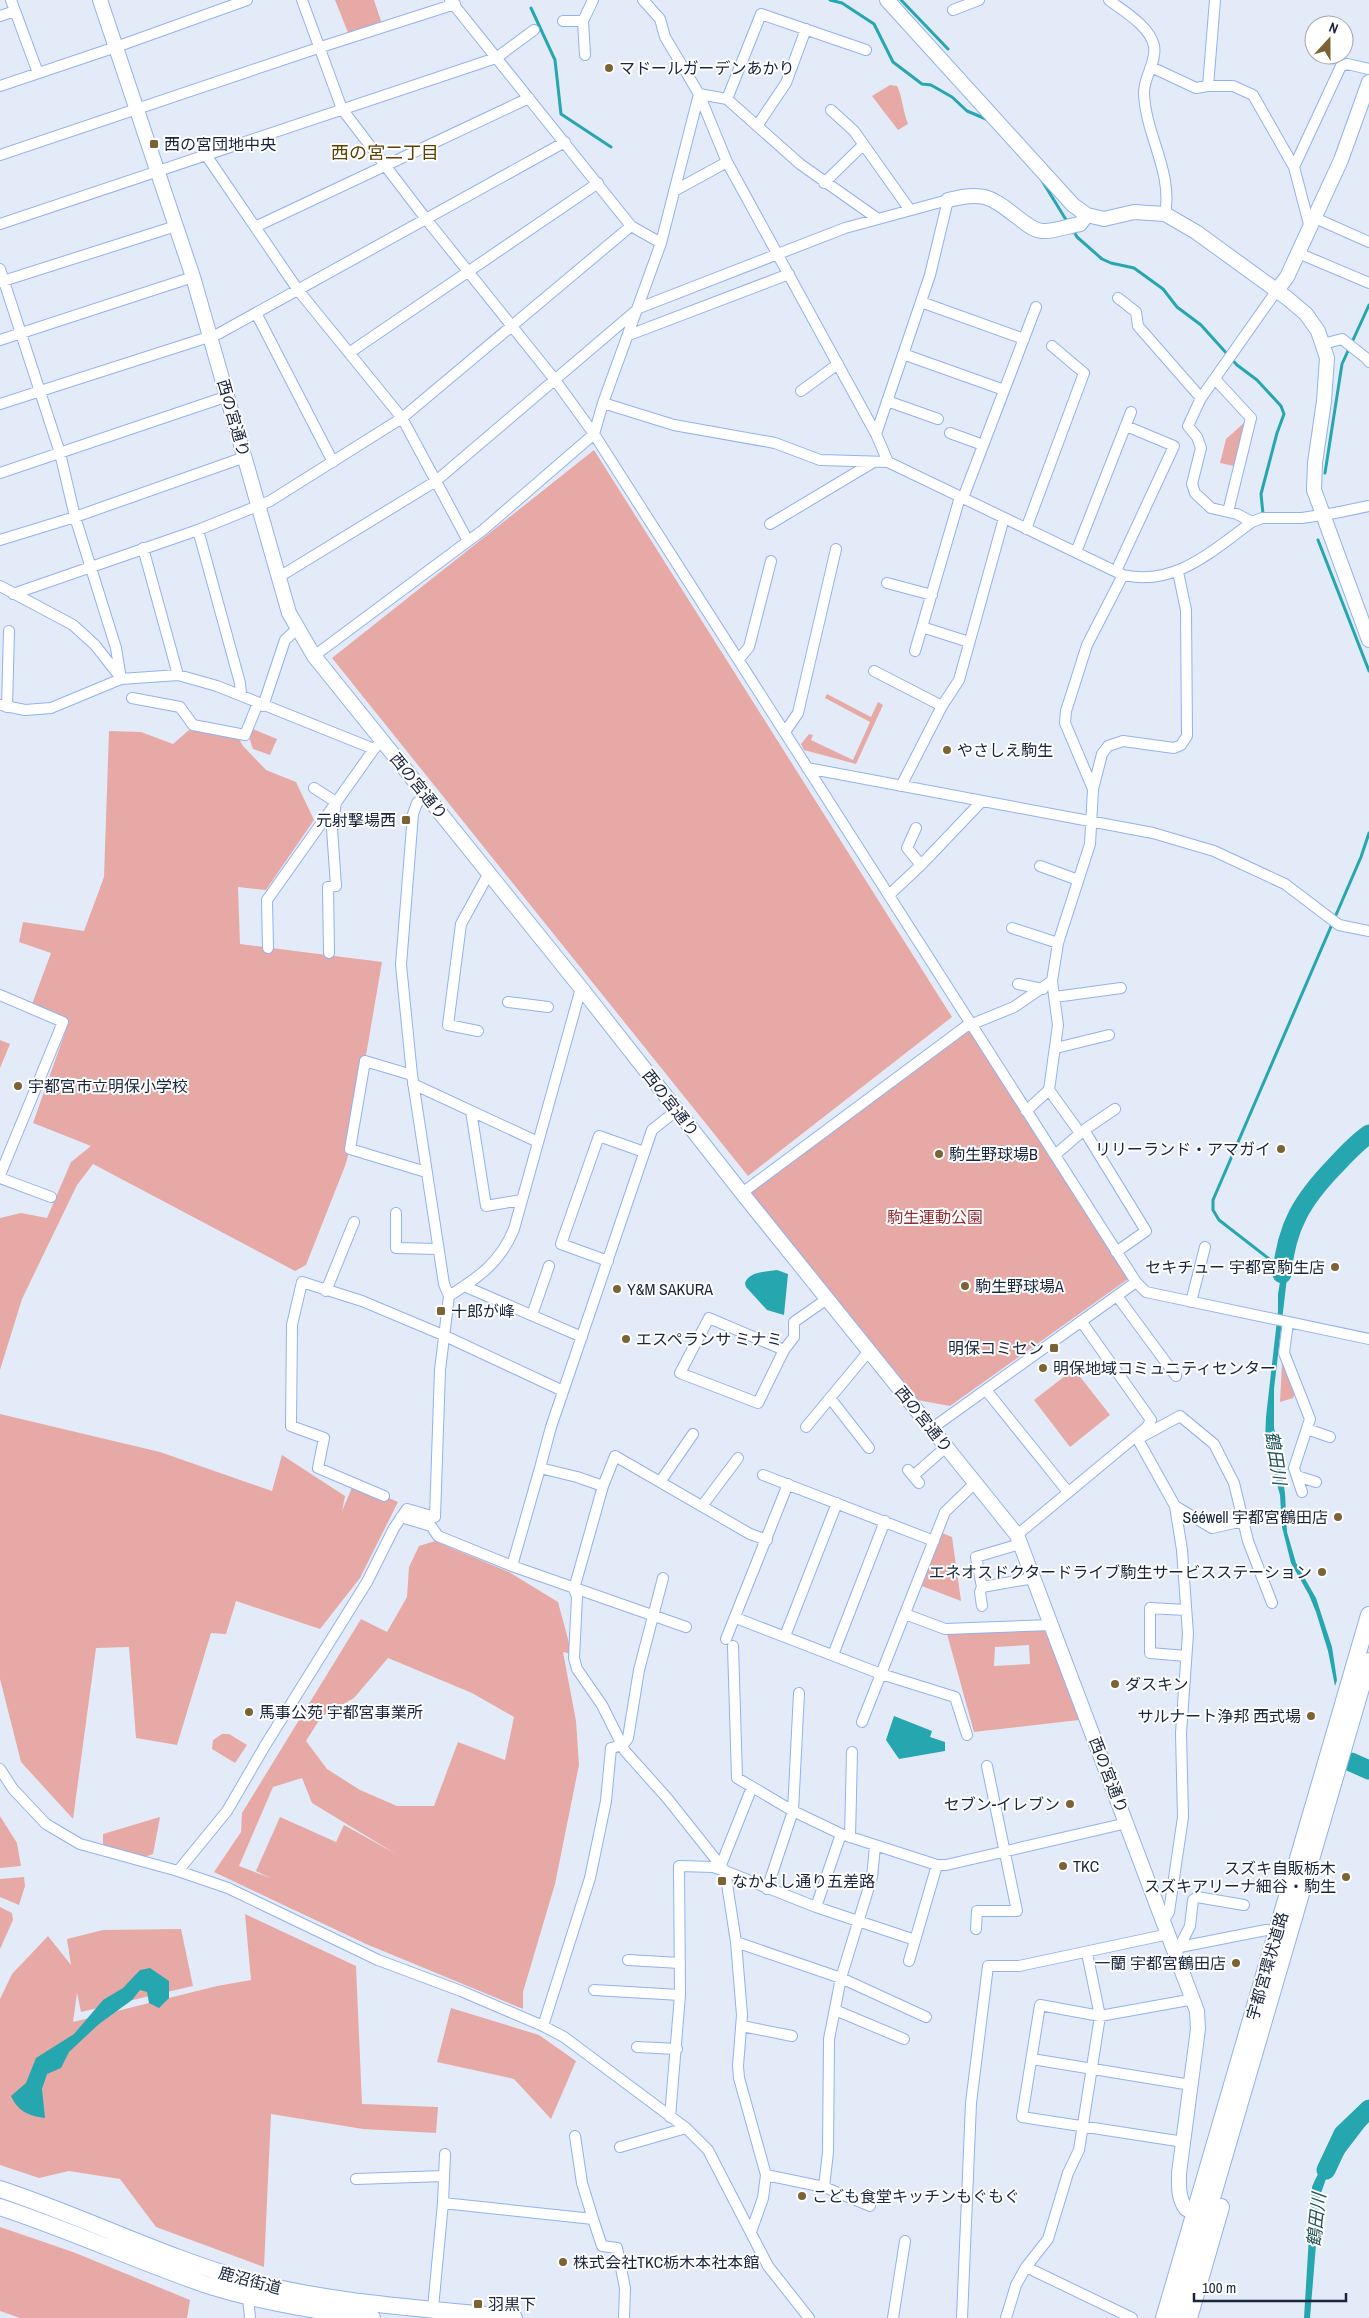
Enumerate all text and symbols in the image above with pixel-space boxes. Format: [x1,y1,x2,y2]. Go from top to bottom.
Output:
north arrow [1304,15,1354,65]
text: N [1327,18,1341,38]
place label: マドールガーデンあかり [619,57,795,79]
marker: マドールガーデンあかり [603,62,615,74]
place label: 西の宮団地中央 [164,133,276,155]
marker: 西の宮団地中央 [148,138,160,150]
district label: 西の宮二丁目 [331,140,439,165]
street label: 西の宮通り [212,377,256,459]
place label: やさしえ駒生 [957,739,1053,761]
marker: やさしえ駒生 [941,744,953,756]
street label: 西の宮通り [385,748,453,824]
place label: 元射撃場西 [316,809,396,831]
marker: 元射撃場西 [400,814,412,826]
street label: 西の宮通り [638,1065,704,1141]
place label: 宇都宮市立明保小学校 [28,1075,188,1097]
marker: 宇都宮市立明保小学校 [12,1080,24,1092]
place label: リリーランド・アマガイ [1095,1138,1271,1160]
place label: 駒生野球場B [949,1143,1038,1165]
marker: リリーランド・アマガイ [1275,1143,1287,1155]
marker: 駒生野球場B [933,1148,945,1160]
park label: 駒生運動公園 [887,1206,983,1228]
place label: セキチュー 宇都宮駒生店 [1145,1256,1325,1278]
marker: セキチュー 宇都宮駒生店 [1329,1261,1341,1273]
place label: 駒生野球場A [975,1275,1064,1297]
place label: Y&M SAKURA [627,1278,713,1300]
marker: 駒生野球場A [959,1280,971,1292]
marker: Y&M SAKURA [611,1283,623,1295]
place label: 十郎が峰 [451,1300,515,1322]
marker: 十郎が峰 [435,1305,447,1317]
place label: エスペランサ ミナミ [636,1328,783,1350]
marker: エスペランサ ミナミ [620,1333,632,1345]
place label: 明保コミセン [948,1337,1044,1359]
marker: 明保コミセン [1048,1342,1060,1354]
place label: 明保地域コミュニティセンター [1053,1357,1276,1379]
marker: 明保地域コミュニティセンター [1037,1362,1049,1374]
street label: 西の宮通り [890,1381,958,1457]
water label: 鶴田川 [1259,1429,1293,1489]
place label: Sééwell 宇都宮鶴田店 [1182,1506,1328,1528]
marker: Sééwell 宇都宮鶴田店 [1332,1511,1344,1523]
place label: エネオスドクタードライブ駒生サービスステーション [929,1561,1312,1583]
marker: エネオスドクタードライブ駒生サービスステーション [1316,1566,1328,1578]
place label: ダスキン [1125,1673,1189,1695]
marker: ダスキン [1109,1678,1121,1690]
place label: 馬事公苑 宇都宮事業所 [259,1701,423,1723]
place label: サルナート浄邦 西式場 [1137,1705,1301,1727]
marker: 馬事公苑 宇都宮事業所 [243,1706,255,1718]
marker: サルナート浄邦 西式場 [1305,1710,1317,1722]
street label: 西の宮通り [1084,1734,1134,1816]
place label: セブン-イレブン [944,1793,1060,1815]
marker: セブン-イレブン [1064,1798,1076,1810]
place label: TKC [1073,1855,1099,1877]
place label: スズキ自販栃木 スズキアリーナ細谷・駒生 [1144,1857,1336,1897]
marker: TKC [1057,1860,1069,1872]
place label: なかよし通り五差路 [732,1870,875,1892]
marker: スズキ自販栃木 スズキアリーナ細谷・駒生 [1340,1871,1352,1883]
marker: なかよし通り五差路 [716,1875,728,1887]
street label: 宇都宮環状道路 [1241,1909,1293,2023]
place label: 一蘭 宇都宮鶴田店 [1094,1952,1226,1974]
marker: 一蘭 宇都宮鶴田店 [1230,1957,1242,1969]
place label: こども食堂キッチンもぐもぐ [812,2185,1020,2207]
marker: こども食堂キッチンもぐもぐ [796,2190,808,2202]
water label: 鶴田川 [1301,2190,1331,2248]
place label: 株式会社TKC栃木本社本館 [573,2251,759,2273]
marker: 株式会社TKC栃木本社本館 [557,2256,569,2268]
street label: 鹿沼街道 [216,2261,284,2299]
scale bar [1194,2270,1346,2302]
text: 100 m [1202,2277,1236,2298]
place label: 羽黒下 [488,2293,536,2315]
marker: 羽黒下 [472,2298,484,2310]

